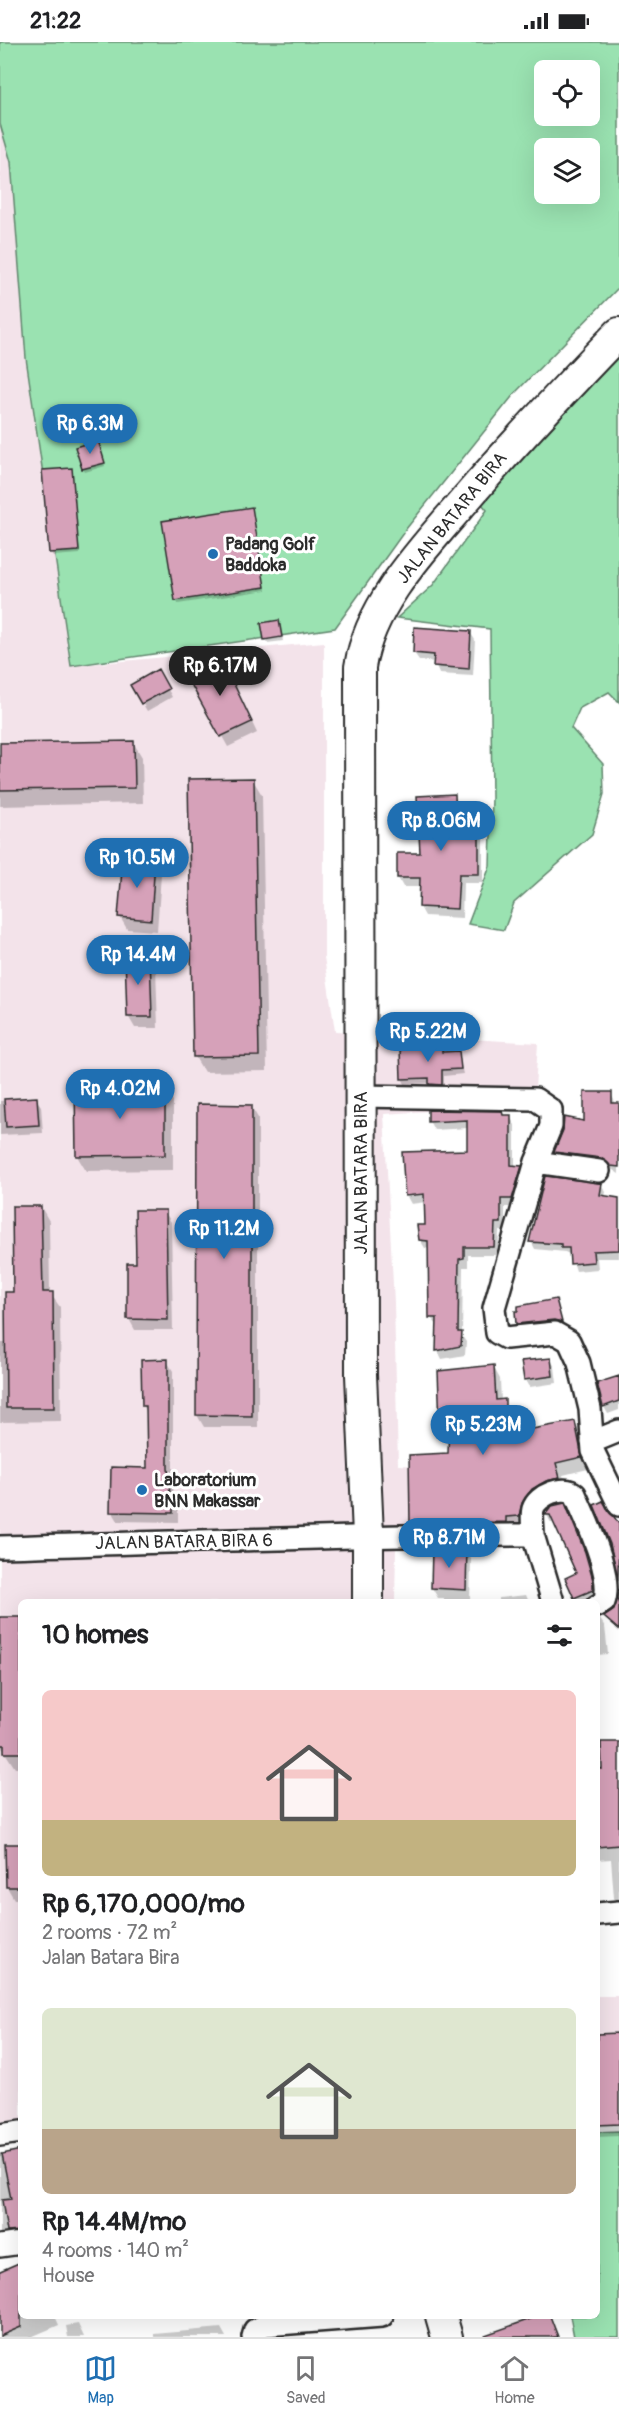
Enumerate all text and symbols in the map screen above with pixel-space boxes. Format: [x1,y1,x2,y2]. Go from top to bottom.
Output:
text: 21:22 [30,7,81,35]
map controls [534,60,600,204]
button: locate [534,60,600,126]
button: layers [534,138,600,204]
pin: Rp 6.3M [35,404,145,455]
text: Rp 6.3M [57,411,123,436]
street label: JALAN BATARA BIRA [392,447,512,589]
place label: Padang Golf Baddoka [225,533,316,577]
marker: Padang Golf Baddoka [206,547,220,561]
pin: Rp 6.17M [158,646,282,697]
text: Rp 6.17M [183,653,257,678]
pin: Rp 8.06M [379,801,503,852]
text: Rp 8.06M [401,808,481,833]
pin: Rp 10.5M [75,838,199,889]
text: Rp 10.5M [99,845,175,870]
pin: Rp 14.4M [76,935,200,986]
text: Rp 14.4M [100,942,176,967]
pin: Rp 5.22M [366,1012,490,1063]
text: Rp 5.22M [389,1019,467,1044]
pin: Rp 4.02M [58,1069,182,1120]
text: Rp 4.02M [80,1076,160,1101]
street label: JALAN BATARA BIRA [350,1091,373,1255]
pin: Rp 11.2M [162,1209,286,1260]
text: Rp 11.2M [189,1216,259,1241]
pin: Rp 5.23M [421,1405,545,1456]
text: Rp 5.23M [445,1412,521,1437]
place label: Laboratorium BNN Makassar [154,1469,261,1513]
marker: Laboratorium BNN Makassar [135,1483,149,1497]
pin: Rp 8.71M [387,1518,511,1569]
text: Rp 8.71M [413,1525,485,1550]
street label: JALAN BATARA BIRA 6 [95,1529,273,1555]
text: 10 homes [42,1619,148,1651]
icon: filters [543,1619,576,1652]
icon: home [255,1729,363,1837]
text: Rp 6,170,000/mo [42,1888,245,1920]
text: 2 rooms · 72 m² [42,1920,177,1945]
text: Jalan Batara Bira [42,1945,179,1970]
icon: home [255,2047,363,2155]
text: Rp 14.4M/mo [42,2206,186,2238]
text: 4 rooms · 140 m² [42,2238,189,2263]
text: House [42,2263,94,2288]
tab: Map [84,2352,117,2408]
tab: Saved [286,2352,326,2408]
tab: Home [494,2352,535,2408]

